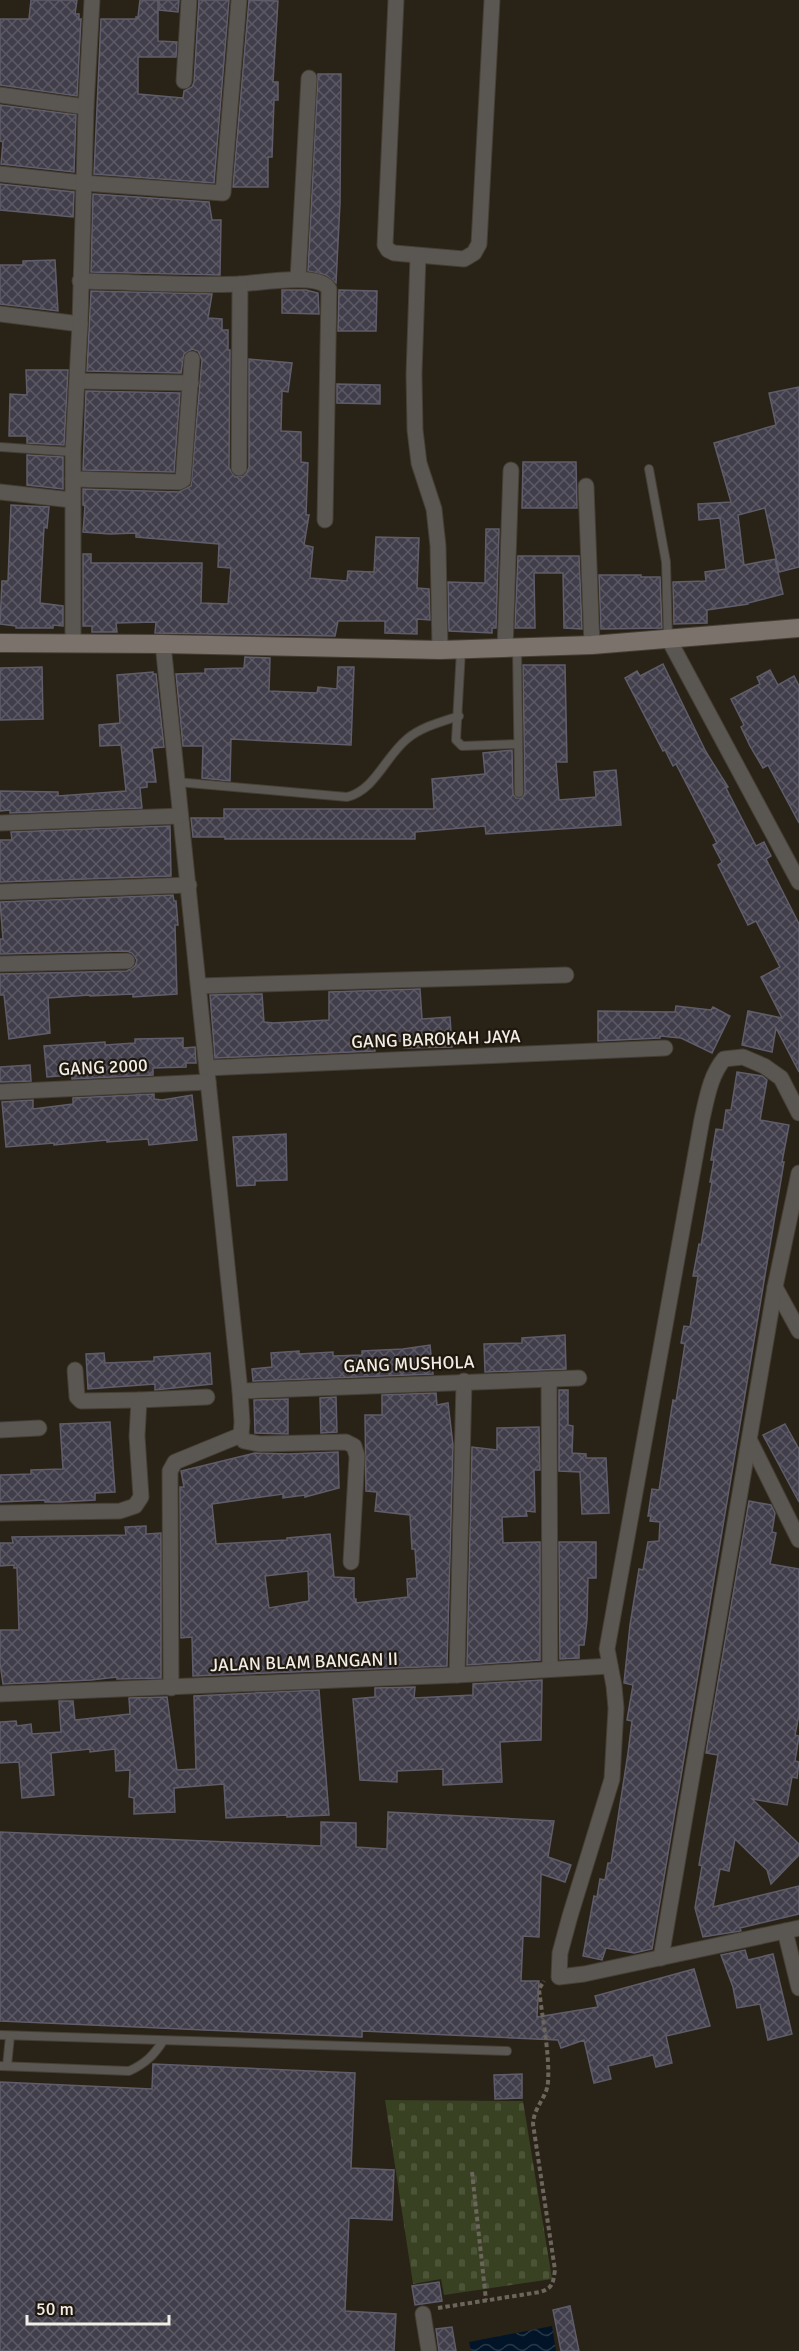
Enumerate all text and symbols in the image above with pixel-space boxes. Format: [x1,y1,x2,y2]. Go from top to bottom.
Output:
street label: GANG BAROKAH JAYA [351,1025,521,1053]
street label: GANG 2000 [58,1054,148,1080]
street label: GANG MUSHOLA [343,1351,475,1377]
street label: JALAN BLAM BANGAN II [210,1648,398,1676]
scale bar [27,2288,170,2326]
text: 50 m [36,2298,74,2320]

